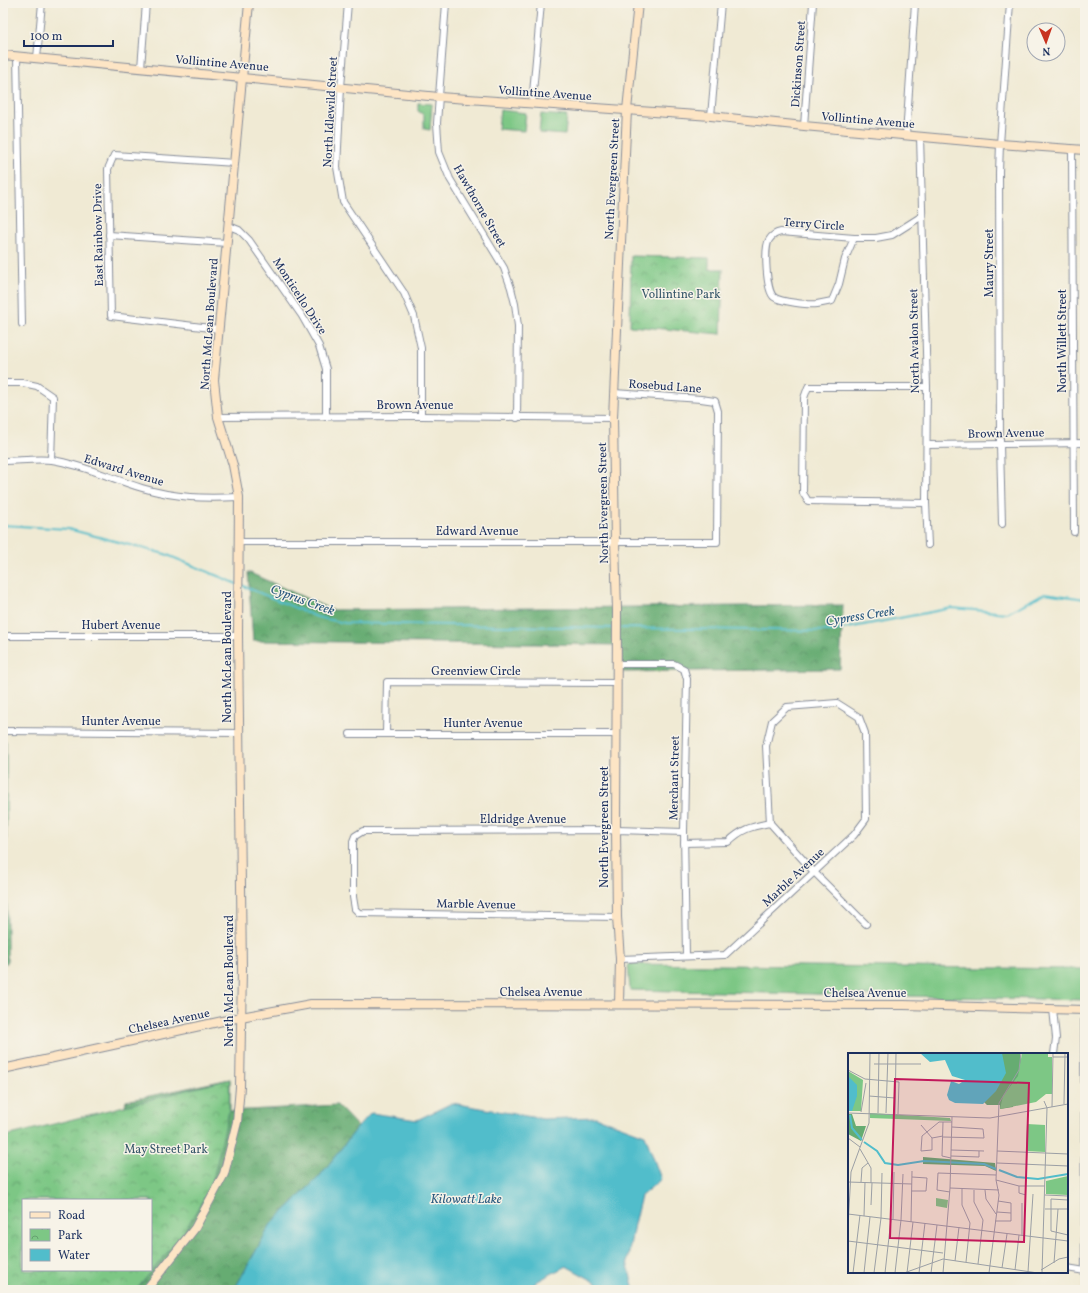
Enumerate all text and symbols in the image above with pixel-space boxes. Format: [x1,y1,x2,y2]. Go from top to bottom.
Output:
street label: Dickinson Street [788,20,810,108]
scale bar [24,22,113,48]
north arrow [1026,22,1066,62]
text: 100 m [30,29,63,45]
text: N [1042,43,1051,58]
street label: Vollintine Avenue [175,52,270,76]
street label: North Idlewild Street [320,56,342,168]
street label: Vollintine Avenue [498,83,593,105]
street label: Vollintine Avenue [821,109,916,133]
street label: North Evergreen Street [602,118,624,240]
street label: Hawthorne Street [449,162,509,251]
street label: East Rainbow Drive [90,183,108,287]
street label: Terry Circle [783,215,845,235]
street label: Maury Street [982,229,998,297]
street label: Monticello Drive [268,255,330,338]
street label: North McLean Boulevard [197,257,223,391]
park label: Vollintine Park [642,287,721,303]
street label: North Avalon Street [906,288,924,394]
street label: North Willett Street [1055,289,1071,393]
street label: Rosebud Lane [628,376,702,398]
street label: Brown Avenue [377,398,454,414]
street label: Brown Avenue [967,425,1045,443]
street label: North Evergreen Street [595,442,613,564]
street label: Edward Avenue [82,451,166,491]
street label: Edward Avenue [436,524,519,540]
water label: Cyprus Creek [268,581,337,621]
street label: North McLean Boulevard [220,591,236,723]
water label: Cypress Creek [825,603,896,631]
street label: Hubert Avenue [82,618,161,634]
street label: Greenview Circle [431,664,521,680]
street label: Hunter Avenue [81,714,161,730]
street label: Hunter Avenue [443,716,523,732]
street label: Merchant Street [666,735,684,821]
street label: North Evergreen Street [597,766,613,888]
street label: Eldridge Avenue [480,812,567,828]
street label: Marble Avenue [759,845,828,911]
street label: Marble Avenue [436,896,516,914]
street label: North McLean Boulevard [222,915,238,1047]
street label: Chelsea Avenue [500,985,583,1001]
street label: Chelsea Avenue [824,986,907,1002]
street label: Chelsea Avenue [127,1005,212,1038]
inset map [848,1053,1068,1273]
park label: May Street Park [124,1142,208,1158]
water label: Kilowatt Lake [430,1191,502,1209]
legend [22,1199,152,1271]
text: Road [58,1208,85,1224]
text: Park [58,1228,83,1244]
text: Water [58,1248,90,1264]

